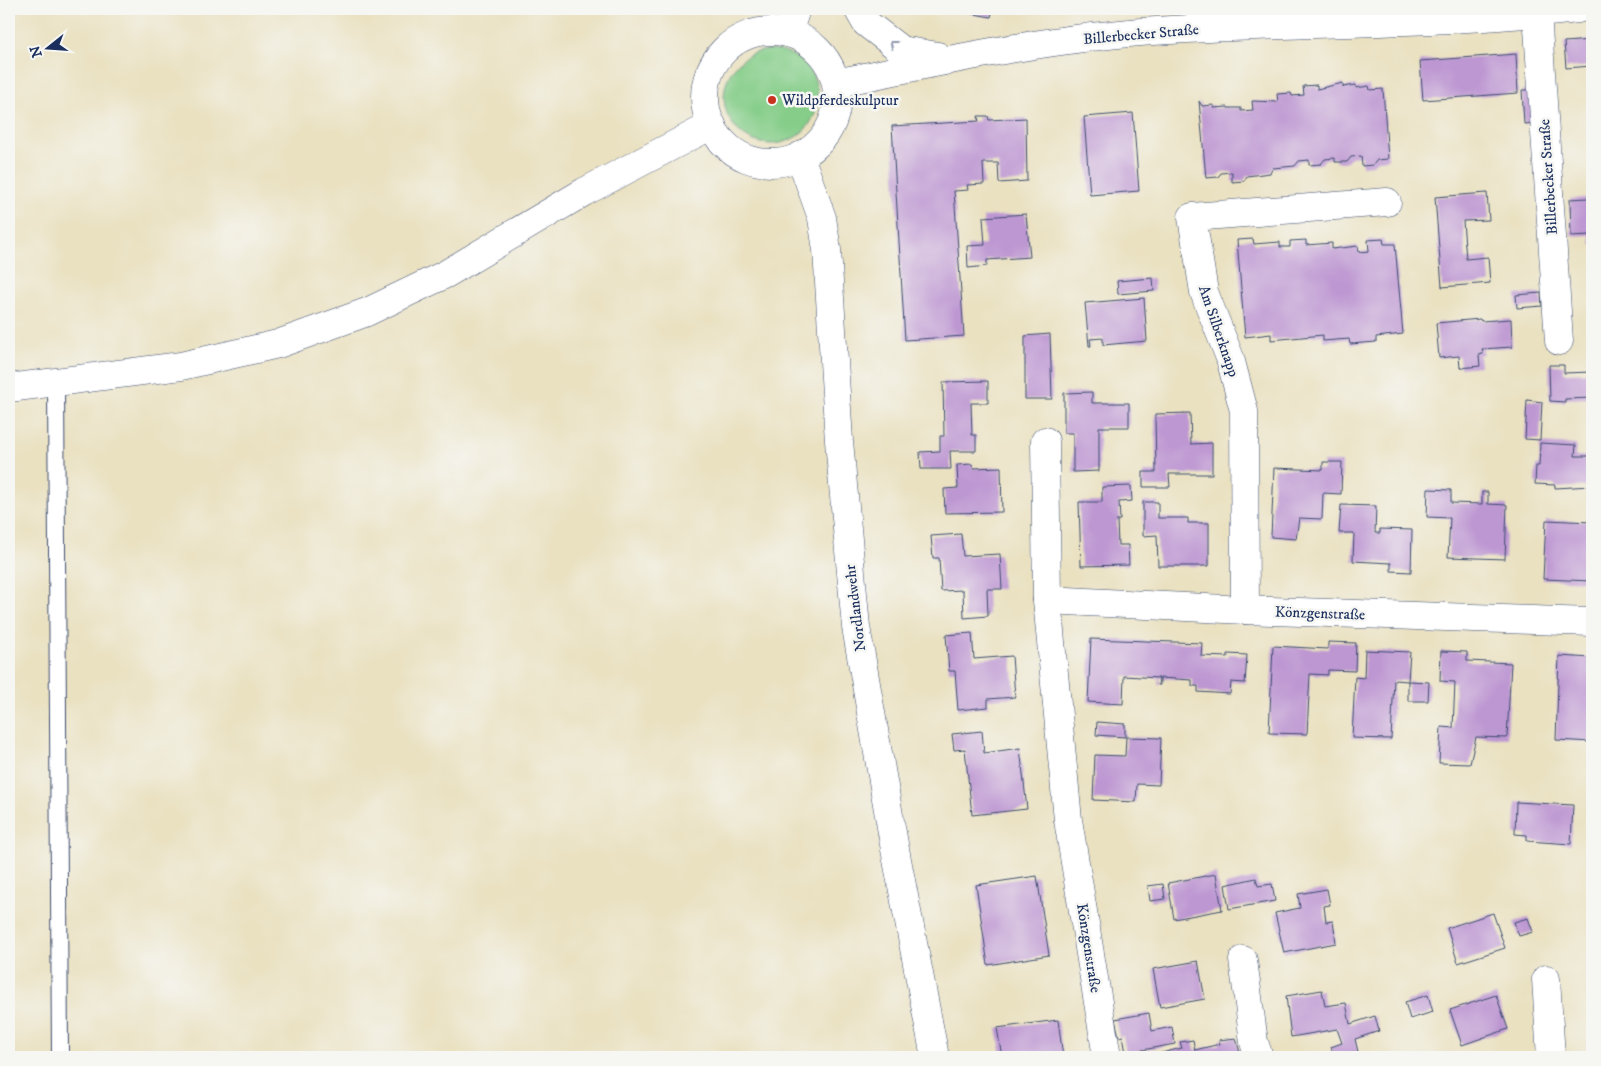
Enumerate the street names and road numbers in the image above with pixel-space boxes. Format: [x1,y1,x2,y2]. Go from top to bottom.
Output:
street label: Billerbecker Straße [1082,20,1200,49]
street label: Billerbecker Straße [1535,118,1562,235]
street label: Am Silberknapp [1194,283,1243,380]
street label: Nordlandwehr [841,563,870,653]
street label: Könzgenstraße [1274,602,1365,625]
street label: Könzgenstraße [1072,902,1105,994]

